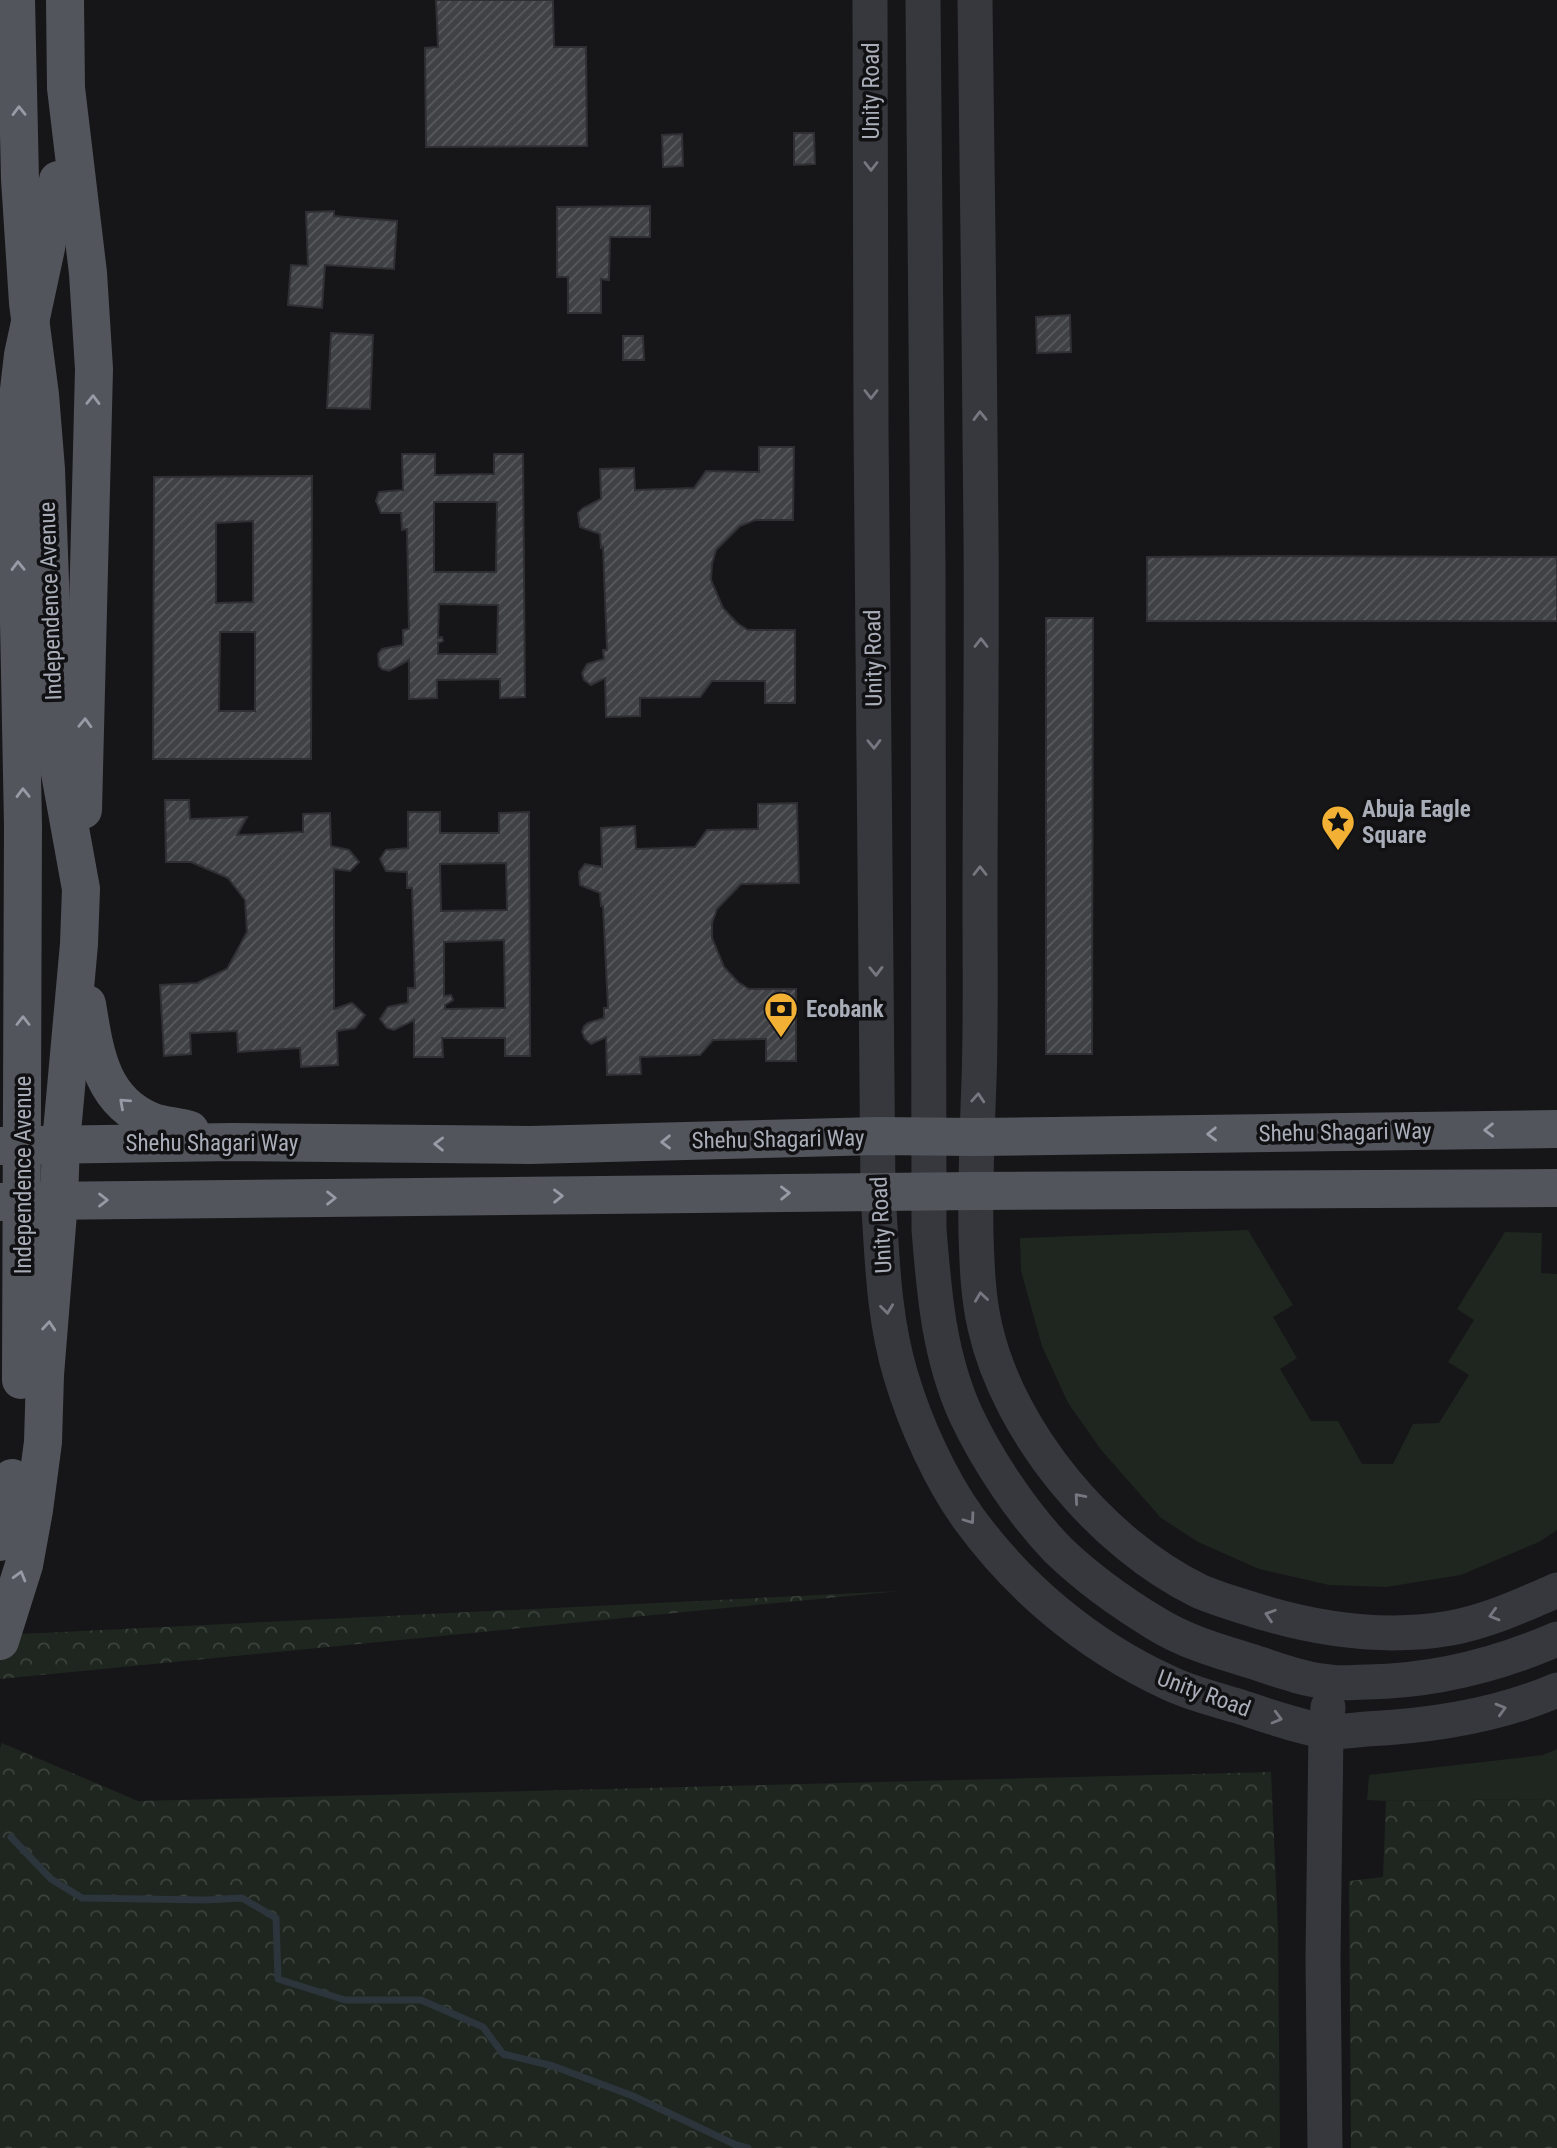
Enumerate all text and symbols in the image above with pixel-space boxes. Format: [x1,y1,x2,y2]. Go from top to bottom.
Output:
street label: Unity Road [858,42,885,140]
one-way arrow [11,105,26,116]
one-way arrow [863,161,879,172]
one-way arrow [863,389,879,399]
one-way arrow [86,395,101,406]
one-way arrow [972,410,988,420]
street label: Independence Avenue [34,501,67,701]
one-way arrow [10,560,26,571]
street label: Unity Road [859,609,888,707]
one-way arrow [973,637,989,648]
one-way arrow [77,717,93,728]
one-way arrow [866,739,882,749]
one-way arrow [15,788,31,798]
place label: Abuja Eagle Square [1362,796,1471,849]
place icon: Abuja Eagle Square [1319,803,1357,852]
one-way arrow [972,865,988,875]
one-way arrow [868,966,884,977]
bank icon: Ecobank [762,990,800,1039]
place label: Ecobank [806,996,885,1023]
one-way arrow [15,1015,31,1026]
street label: Independence Avenue [10,1076,37,1274]
one-way arrow [970,1092,985,1103]
one-way arrow [119,1099,132,1112]
street label: Shehu Shagari Way [1258,1117,1432,1148]
one-way arrow [1483,1122,1494,1138]
street label: Shehu Shagari Way [691,1124,865,1155]
one-way arrow [1207,1126,1217,1142]
street label: Shehu Shagari Way [126,1130,299,1157]
one-way arrow [661,1134,672,1149]
one-way arrow [433,1136,444,1152]
street label: Unity Road [865,1176,898,1274]
one-way arrow [780,1186,791,1201]
one-way arrow [553,1188,564,1204]
one-way arrow [326,1190,336,1206]
one-way arrow [98,1192,109,1208]
one-way arrow [973,1291,988,1303]
one-way arrow [880,1304,895,1315]
one-way arrow [41,1320,56,1331]
one-way arrow [1075,1493,1087,1506]
one-way arrow [962,1511,975,1524]
one-way arrow [12,1570,27,1582]
one-way arrow [1488,1607,1500,1622]
one-way arrow [1264,1609,1276,1624]
street label: Unity Road [1154,1664,1254,1723]
one-way arrow [1495,1702,1507,1717]
one-way arrow [1271,1710,1283,1725]

